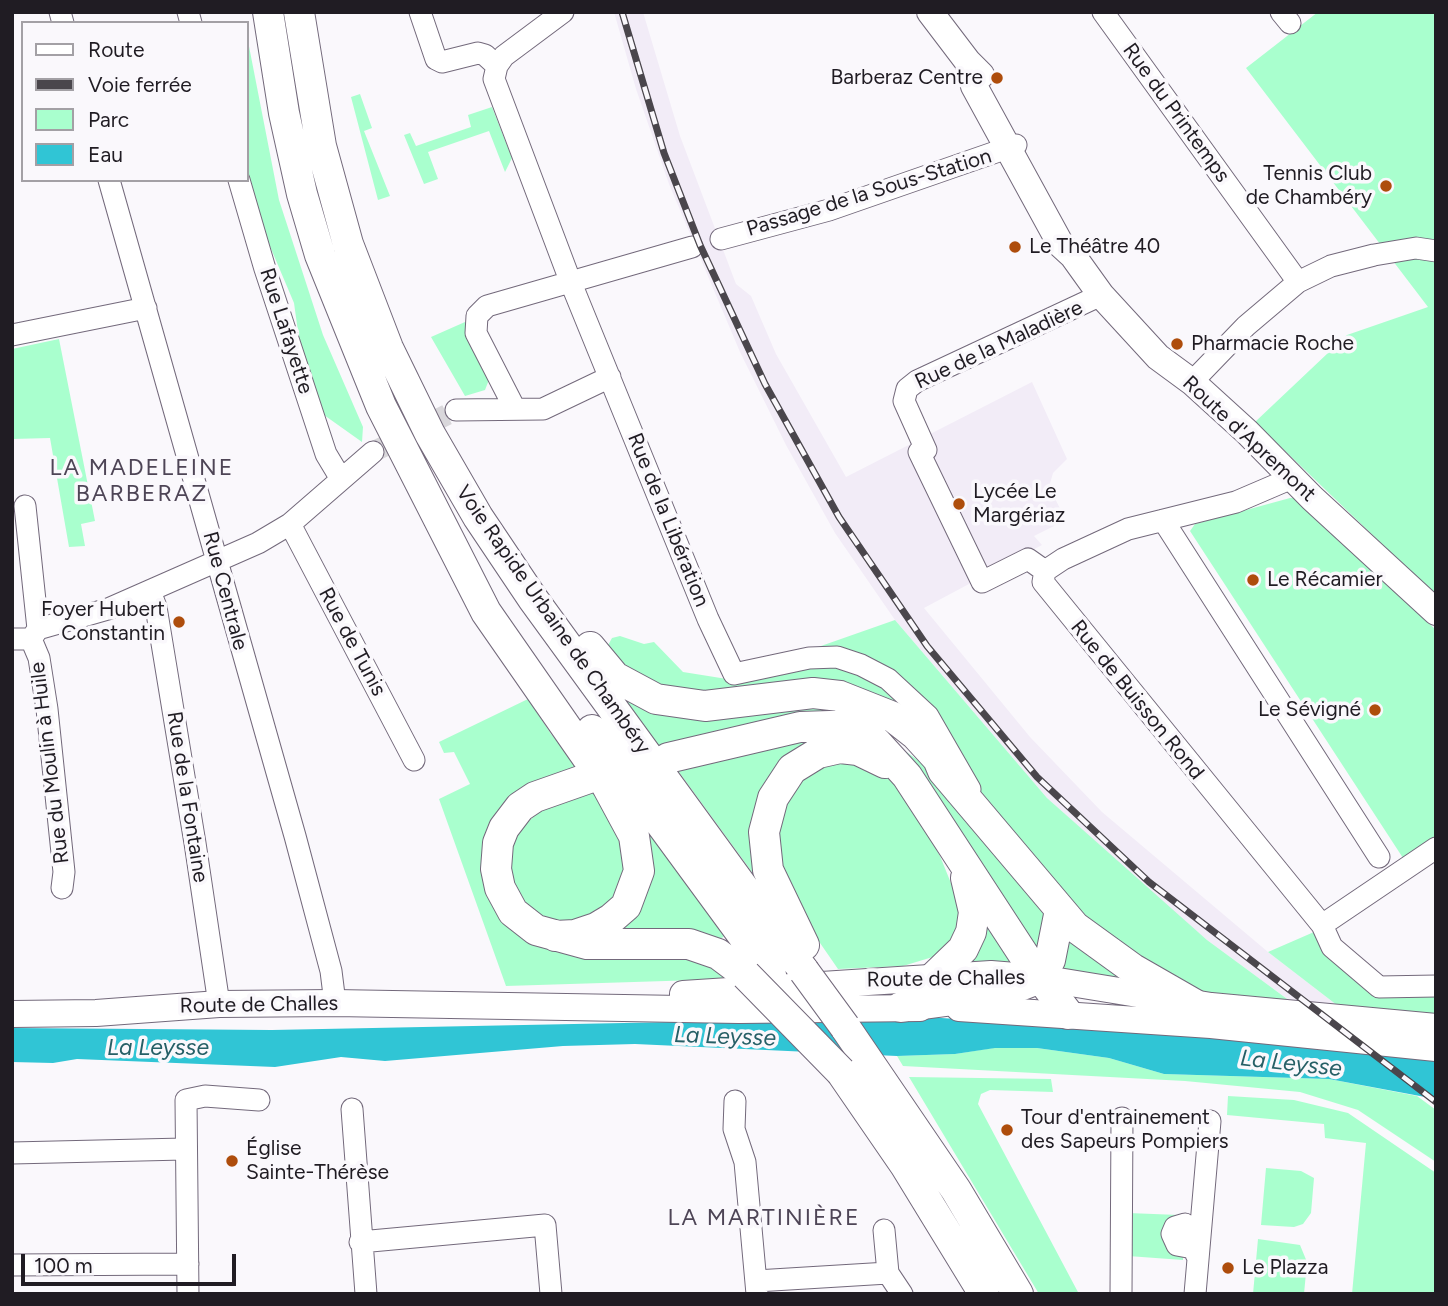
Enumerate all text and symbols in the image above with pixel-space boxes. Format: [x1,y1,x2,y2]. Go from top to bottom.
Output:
legend [21,21,248,182]
text: Route [88,37,144,62]
street label: Rue du Printemps [1117,38,1235,188]
place label: Barberaz Centre [830,65,983,91]
marker: Barberaz Centre [989,70,1005,86]
text: Voie ferrée [88,72,192,97]
text: Parc [88,107,129,132]
text: Eau [88,142,123,167]
street label: Passage de la Sous-Station [743,144,995,242]
place label: Tennis Club de Chambéry [1246,161,1372,211]
marker: Tennis Club de Chambéry [1378,178,1394,194]
place label: Le Théâtre 40 [1029,234,1160,260]
marker: Le Théâtre 40 [1007,239,1023,255]
street label: Rue Lafayette [254,265,318,397]
street label: Rue de la Maladière [911,295,1087,395]
place label: Pharmacie Roche [1191,331,1354,357]
marker: Pharmacie Roche [1169,336,1185,352]
street label: Route d'Apremont [1177,371,1321,507]
street label: Rue de la Libération [622,429,714,611]
district label: LA MADELEINE BARBERAZ [51,454,233,508]
place label: Lycée Le Margériaz [973,479,1065,529]
street label: Voie Rapide Urbaine de Chambéry [450,481,656,759]
marker: Lycée Le Margériaz [951,496,967,512]
street label: Rue Centrale [197,529,253,653]
place label: Le Récamier [1267,567,1383,593]
marker: Le Récamier [1245,572,1261,588]
street label: Rue de Tunis [313,583,391,701]
place label: Foyer Hubert Constantin [41,597,165,647]
marker: Foyer Hubert Constantin [171,614,187,630]
street label: Rue de Buisson Rond [1065,615,1209,785]
street label: Rue du Moulin à Huile [25,661,75,865]
place label: Le Sévigné [1258,697,1361,723]
marker: Le Sévigné [1367,702,1383,718]
street label: Rue de la Fontaine [161,710,213,884]
street label: Route de Challes [866,965,1026,993]
street label: Route de Challes [179,991,339,1019]
water label: La Leysse [674,1021,776,1053]
water label: La Leysse [107,1034,209,1062]
water label: La Leysse [1239,1045,1343,1083]
place label: Tour d'entrainement des Sapeurs Pompiers [1021,1105,1229,1155]
marker: Tour d'entrainement des Sapeurs Pompiers [999,1122,1015,1138]
place label: Église Sainte-Thérèse [246,1136,389,1186]
marker: Église Sainte-Thérèse [224,1153,240,1169]
district label: LA MARTINIÈRE [669,1204,859,1232]
scale bar [24,1240,240,1284]
text: 100 m [34,1253,93,1278]
place label: Le Plazza [1242,1255,1328,1281]
marker: Le Plazza [1220,1260,1236,1276]

